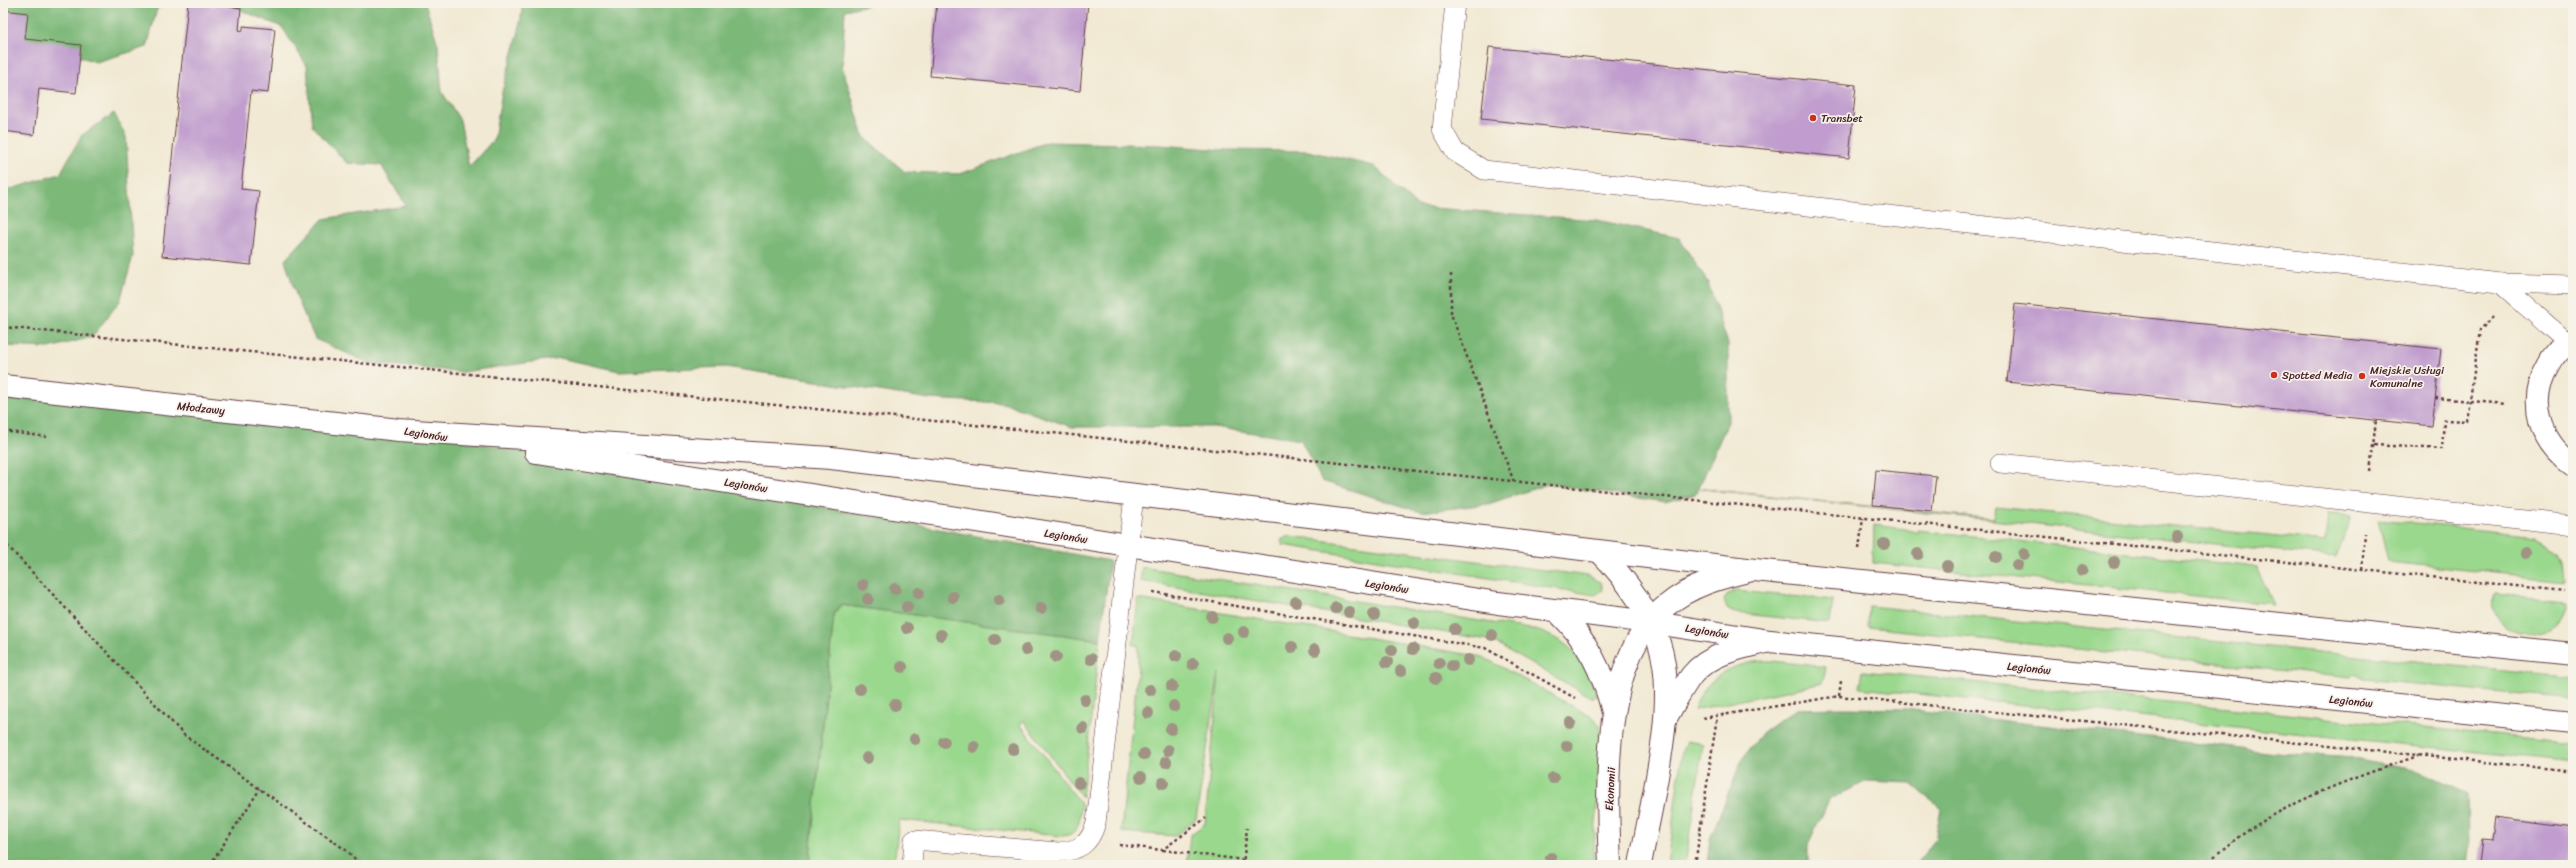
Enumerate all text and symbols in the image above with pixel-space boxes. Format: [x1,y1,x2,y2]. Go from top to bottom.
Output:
place label: Transbet [1821,109,1863,128]
marker: Transbet [1808,113,1818,123]
place label: Miejskie Usługi Komunalne [2370,361,2445,393]
place label: Spotted Media [2282,366,2353,385]
marker: Spotted Media [2269,370,2279,380]
marker: Miejskie Usługi Komunalne [2357,371,2367,381]
street label: Młodzawy [176,397,226,420]
street label: Legionów [403,422,449,447]
street label: Legionów [723,473,769,498]
street label: Legionów [1043,524,1089,549]
street label: Legionów [1364,574,1410,599]
street label: Legionów [1684,619,1730,644]
street label: Legionów [2006,657,2052,680]
street label: Legionów [2328,690,2374,713]
street label: Ekonomii [1600,766,1621,811]

